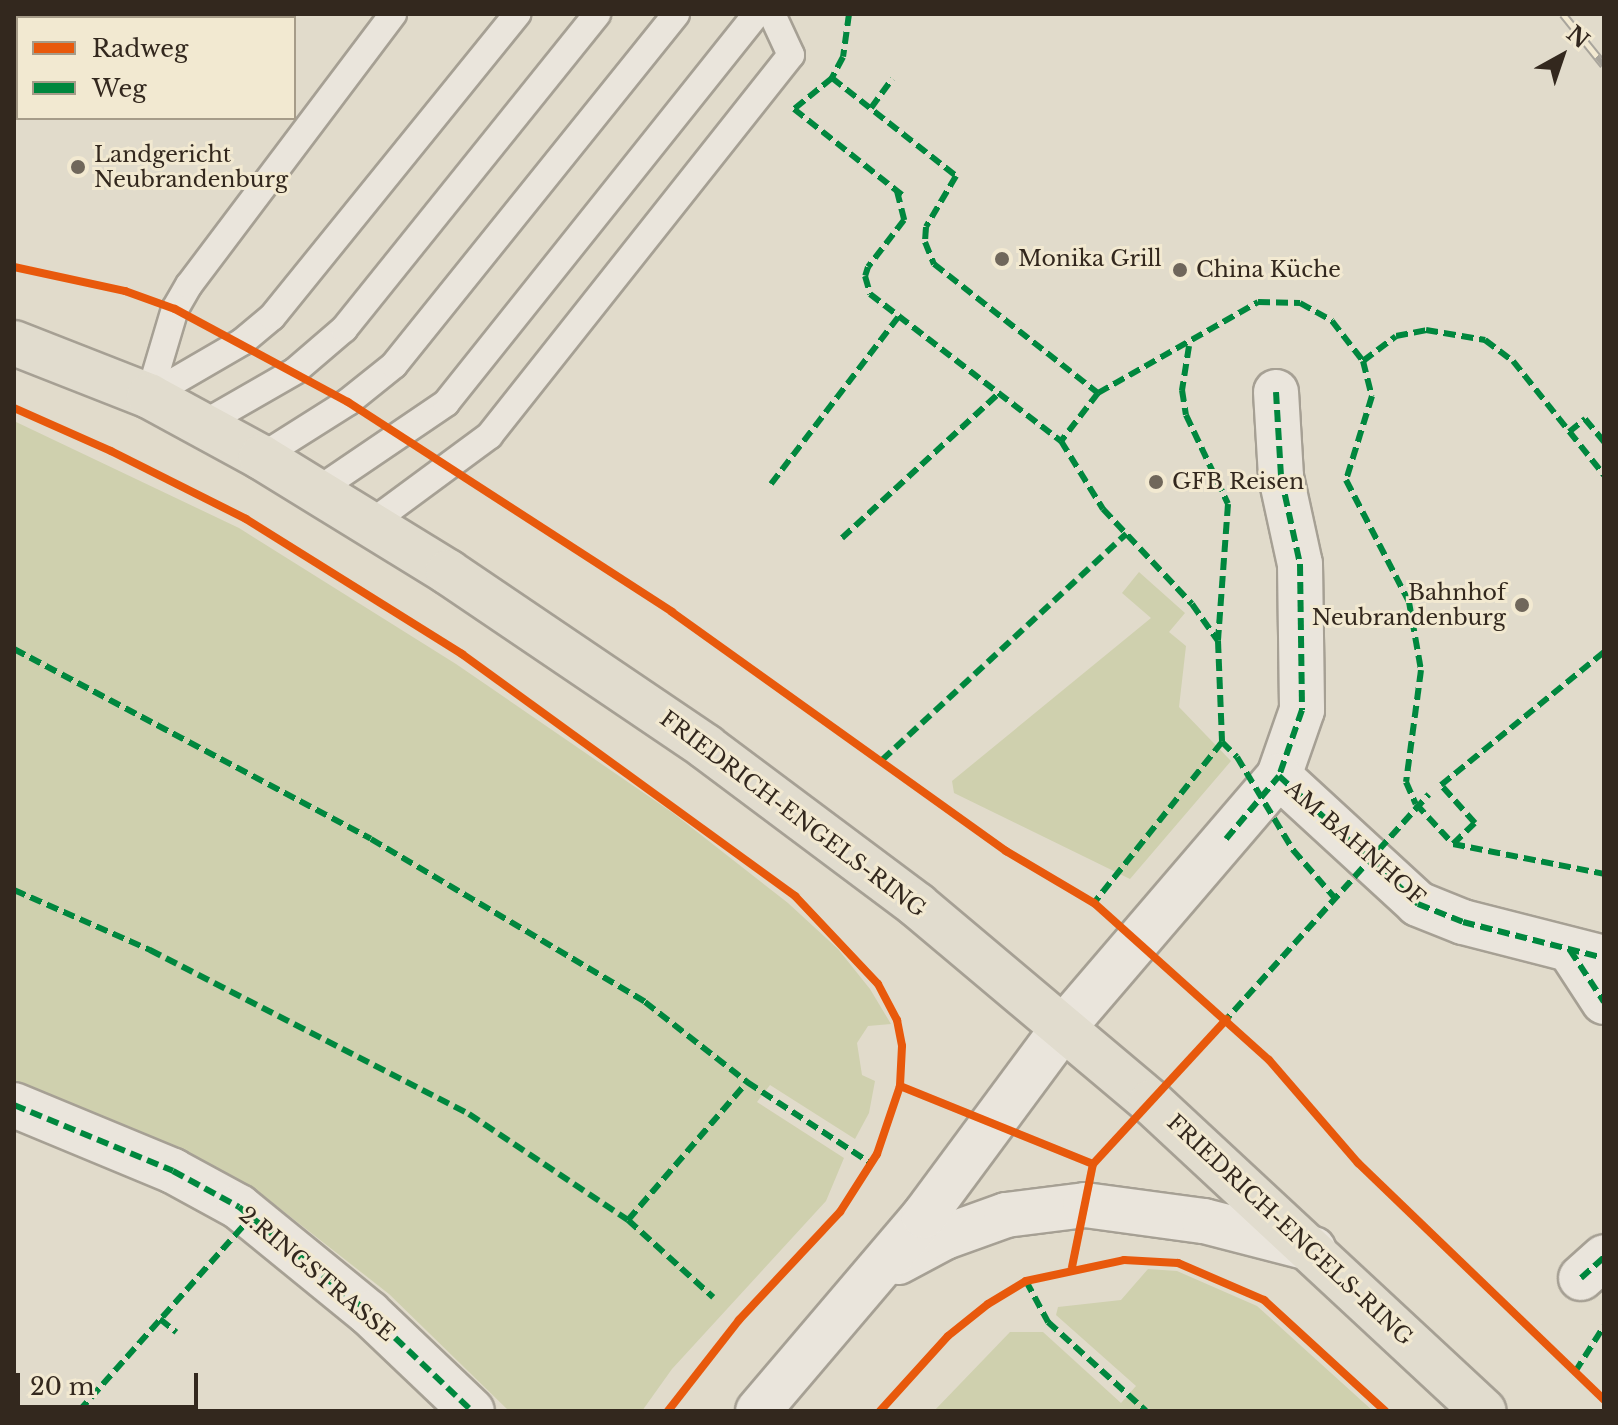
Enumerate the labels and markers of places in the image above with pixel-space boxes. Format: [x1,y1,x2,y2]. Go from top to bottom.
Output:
place label: Landgericht Neubrandenburg [94,141,288,192]
marker: Landgericht Neubrandenburg [69,158,87,176]
place label: Monika Grill [1018,246,1162,272]
marker: Monika Grill [993,250,1011,268]
place label: China Küche [1196,257,1341,283]
marker: China Küche [1171,261,1189,279]
place label: GFB Reisen [1172,469,1304,495]
marker: GFB Reisen [1147,473,1165,491]
place label: Bahnhof Neubrandenburg [1312,579,1506,630]
marker: Bahnhof Neubrandenburg [1513,596,1531,614]

